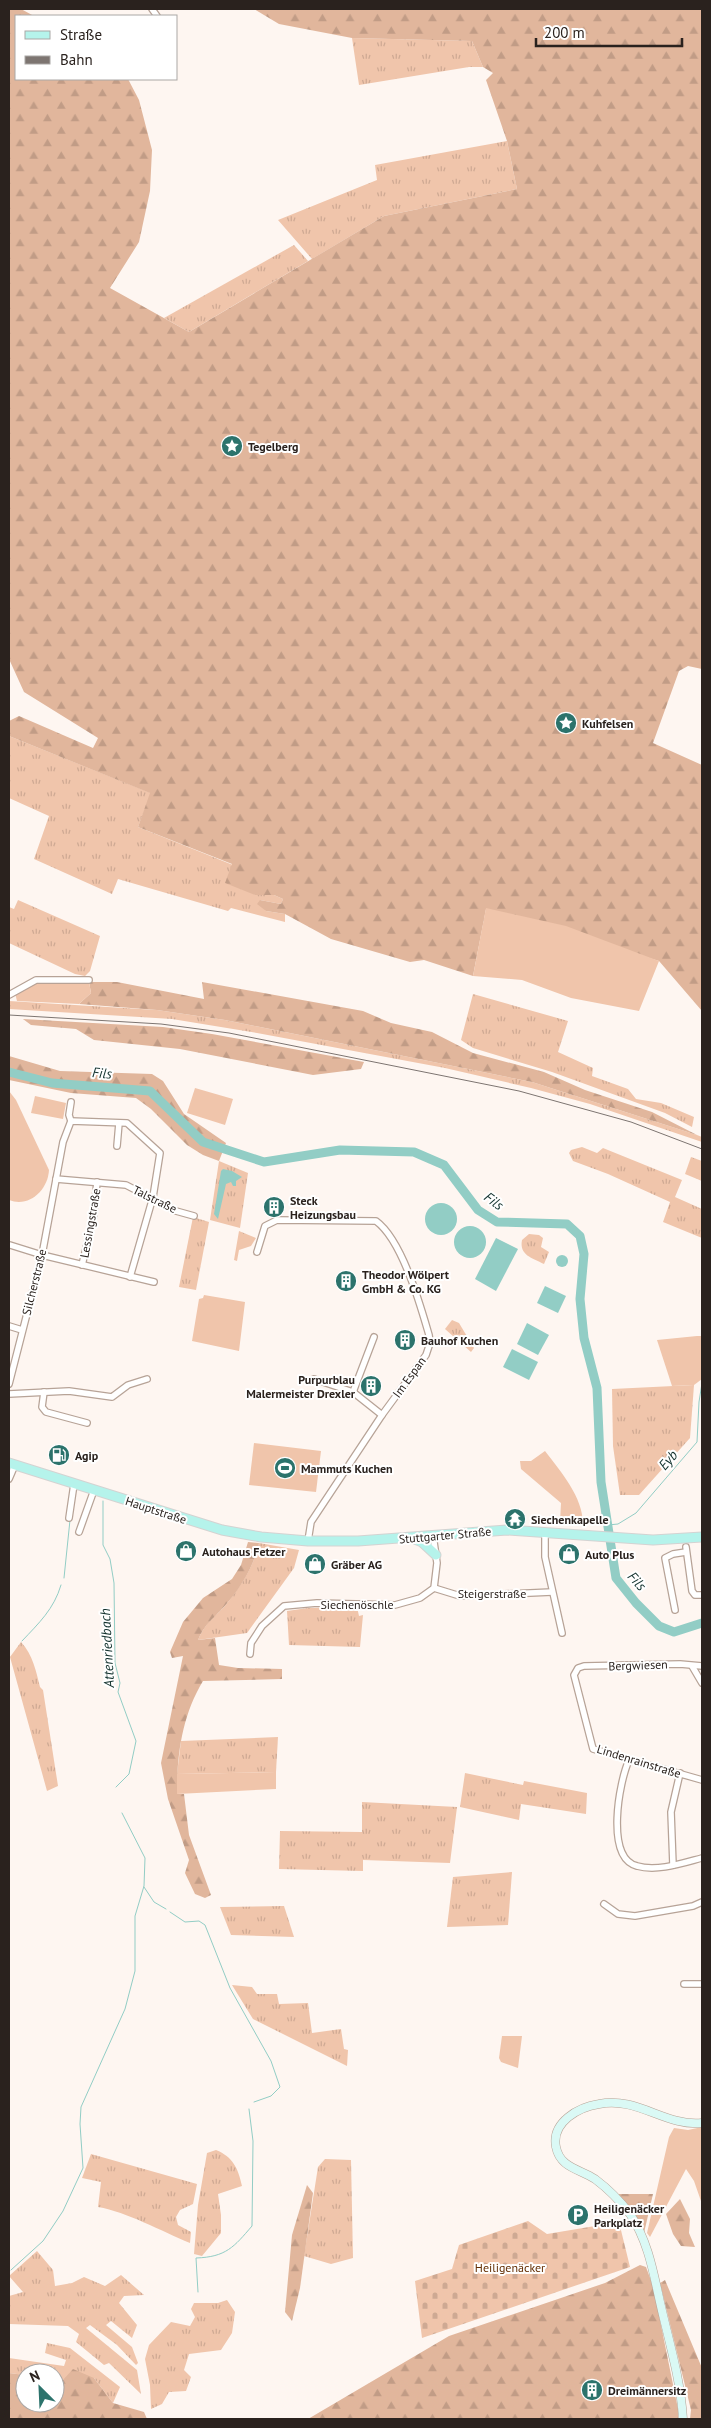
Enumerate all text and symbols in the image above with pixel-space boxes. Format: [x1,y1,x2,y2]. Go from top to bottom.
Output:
legend [15,15,178,80]
scale bar [536,15,682,47]
text: 200 m [544,23,585,42]
text: Straße [60,25,102,44]
text: Bahn [60,50,93,69]
place icon: Tegelberg [220,434,244,458]
place label: Tegelberg [248,439,299,454]
place icon: Kuhfelsen [554,711,578,735]
place label: Kuhfelsen [582,716,633,731]
water label: Fils [91,1063,113,1083]
street label: Talstraße [130,1182,180,1216]
street label: Lessingstraße [77,1187,103,1259]
water label: Fils [481,1188,508,1214]
place label: Steck Heizungsbau [290,1193,356,1222]
building icon: Steck Heizungsbau [262,1195,286,1219]
street label: Silcherstraße [19,1247,49,1317]
place label: Theodor Wölpert GmbH & Co. KG [362,1267,450,1296]
building icon: Theodor Wölpert GmbH & Co. KG [334,1269,358,1293]
building icon: Bauhof Kuchen [393,1328,417,1352]
place label: Bauhof Kuchen [421,1333,498,1348]
street label: Im Espan [389,1354,429,1400]
place label: Purpurblau Malermeister Drexler [246,1372,356,1401]
building icon: Purpurblau Malermeister Drexler [359,1374,383,1398]
fuel station icon: Agip [47,1443,71,1467]
water label: Eyb [654,1446,682,1474]
place label: Agip [75,1448,99,1463]
sports icon: Mammuts Kuchen [273,1456,297,1480]
place label: Mammuts Kuchen [301,1461,393,1476]
street label: Hauptstraße [124,1493,188,1527]
temple icon: Siechenkapelle [503,1507,527,1531]
place label: Siechenkapelle [531,1512,609,1527]
street label: Stuttgarter Straße [398,1523,492,1547]
shop icon: Autohaus Fetzer [174,1539,198,1563]
shop icon: Auto Plus [557,1542,581,1566]
place label: Autohaus Fetzer [202,1544,286,1559]
place label: Auto Plus [585,1547,634,1562]
shop icon: Gräber AG [303,1552,327,1576]
place label: Gräber AG [331,1557,382,1572]
water label: Fils [624,1568,651,1595]
street label: Steigerstraße [458,1586,526,1601]
street label: Siechenöschle [320,1597,394,1612]
water label: Attenriedbach [96,1608,118,1689]
street label: Bergwiesen [608,1656,668,1674]
street label: Lindenrainstraße [595,1741,683,1781]
place label: Heiligenäcker Parkplatz [594,2201,665,2230]
parking icon: Heiligenäcker Parkplatz [566,2203,590,2227]
park label: Heiligenäcker [475,2260,545,2275]
north arrow [15,2363,65,2413]
text: N [27,2366,43,2386]
building icon: Dreimännersitz [580,2378,604,2402]
place label: Dreimännersitz [608,2383,687,2398]

